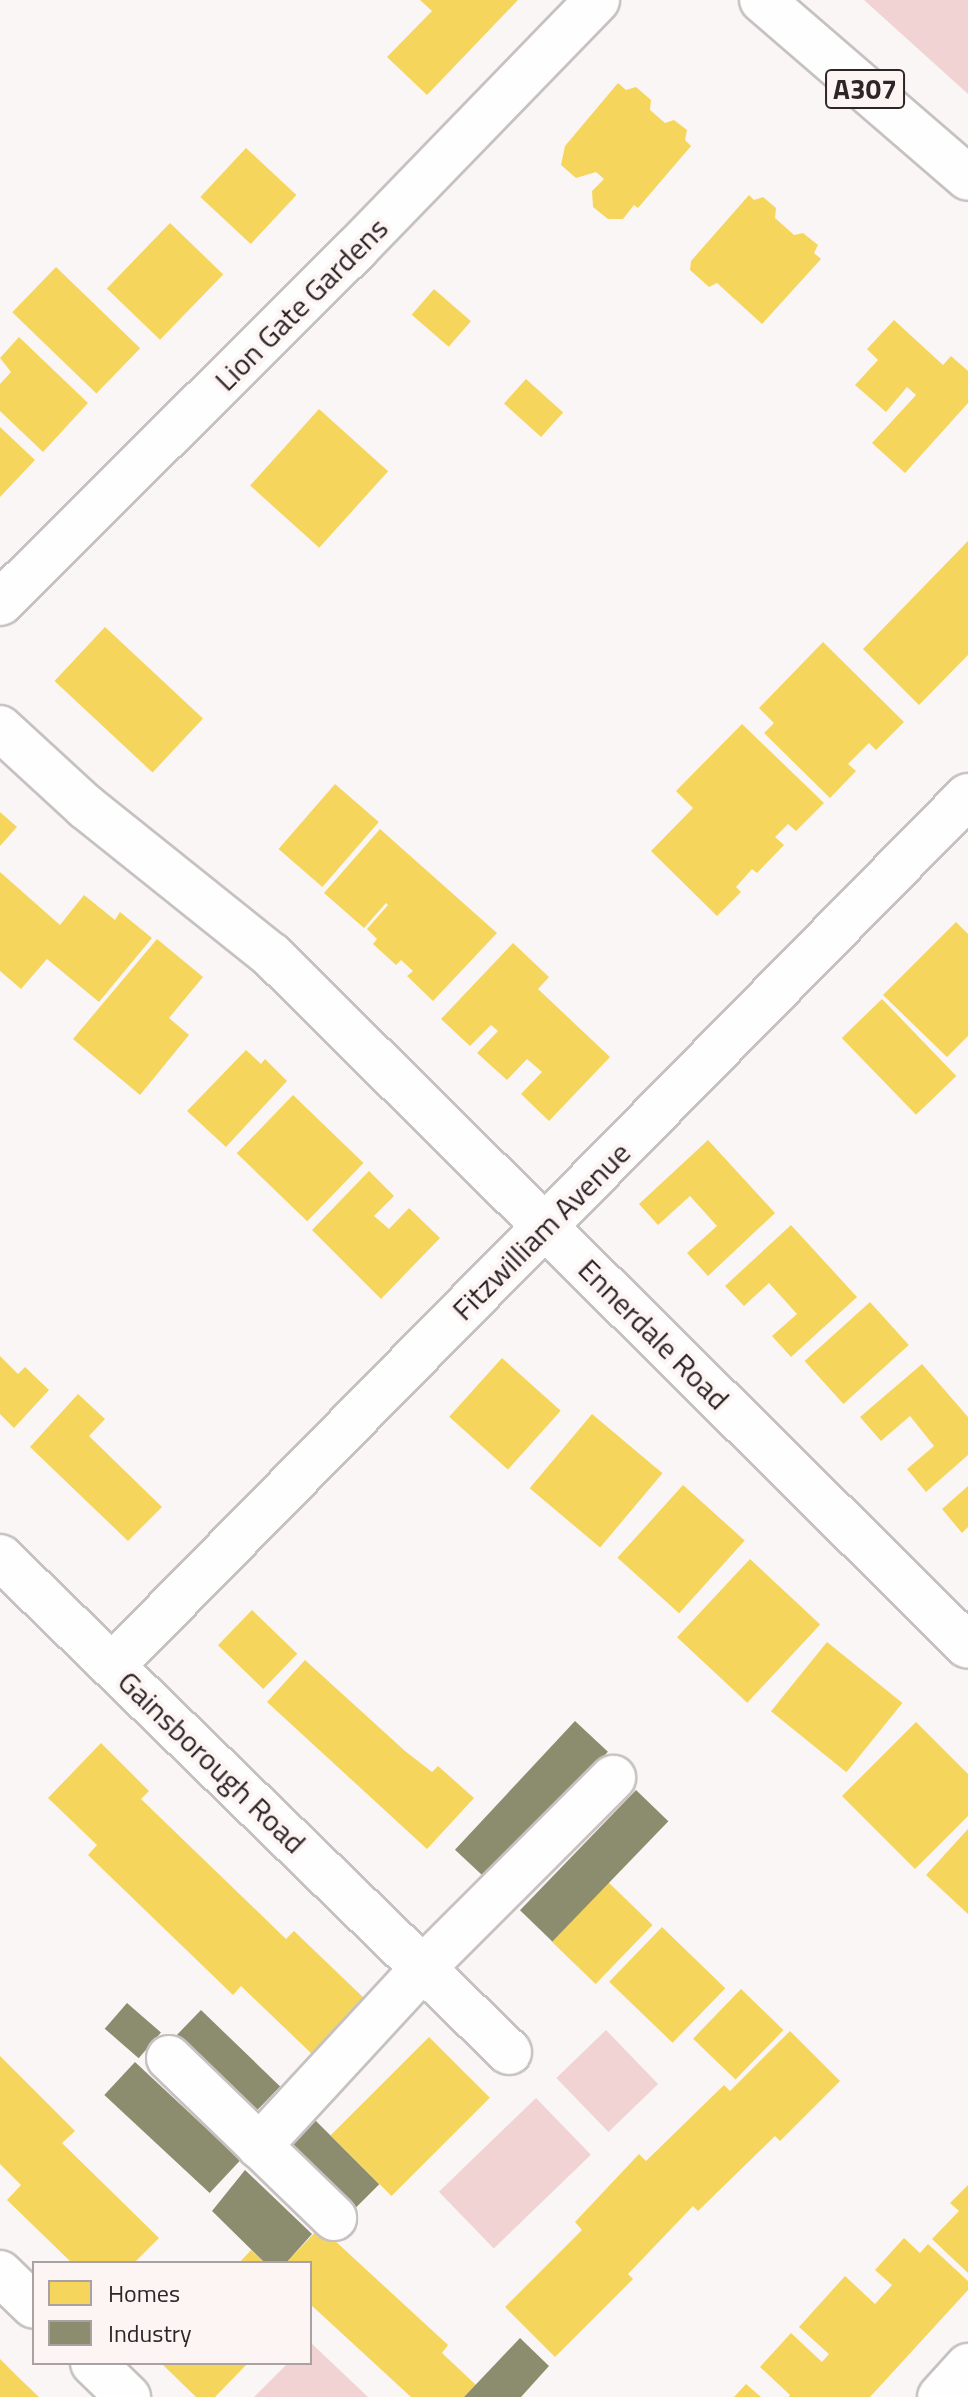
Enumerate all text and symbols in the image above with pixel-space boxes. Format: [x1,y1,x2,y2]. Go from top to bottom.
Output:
road number: A307 [825,65,905,113]
street label: Lion Gate Gardens [207,210,395,398]
street label: Fitzwilliam Avenue [445,1135,637,1327]
street label: Ennerdale Road [571,1251,737,1417]
street label: Gainsborough Road [111,1663,313,1861]
legend [32,2261,312,2365]
text: Homes [108,2275,180,2311]
text: Industry [108,2315,192,2351]

